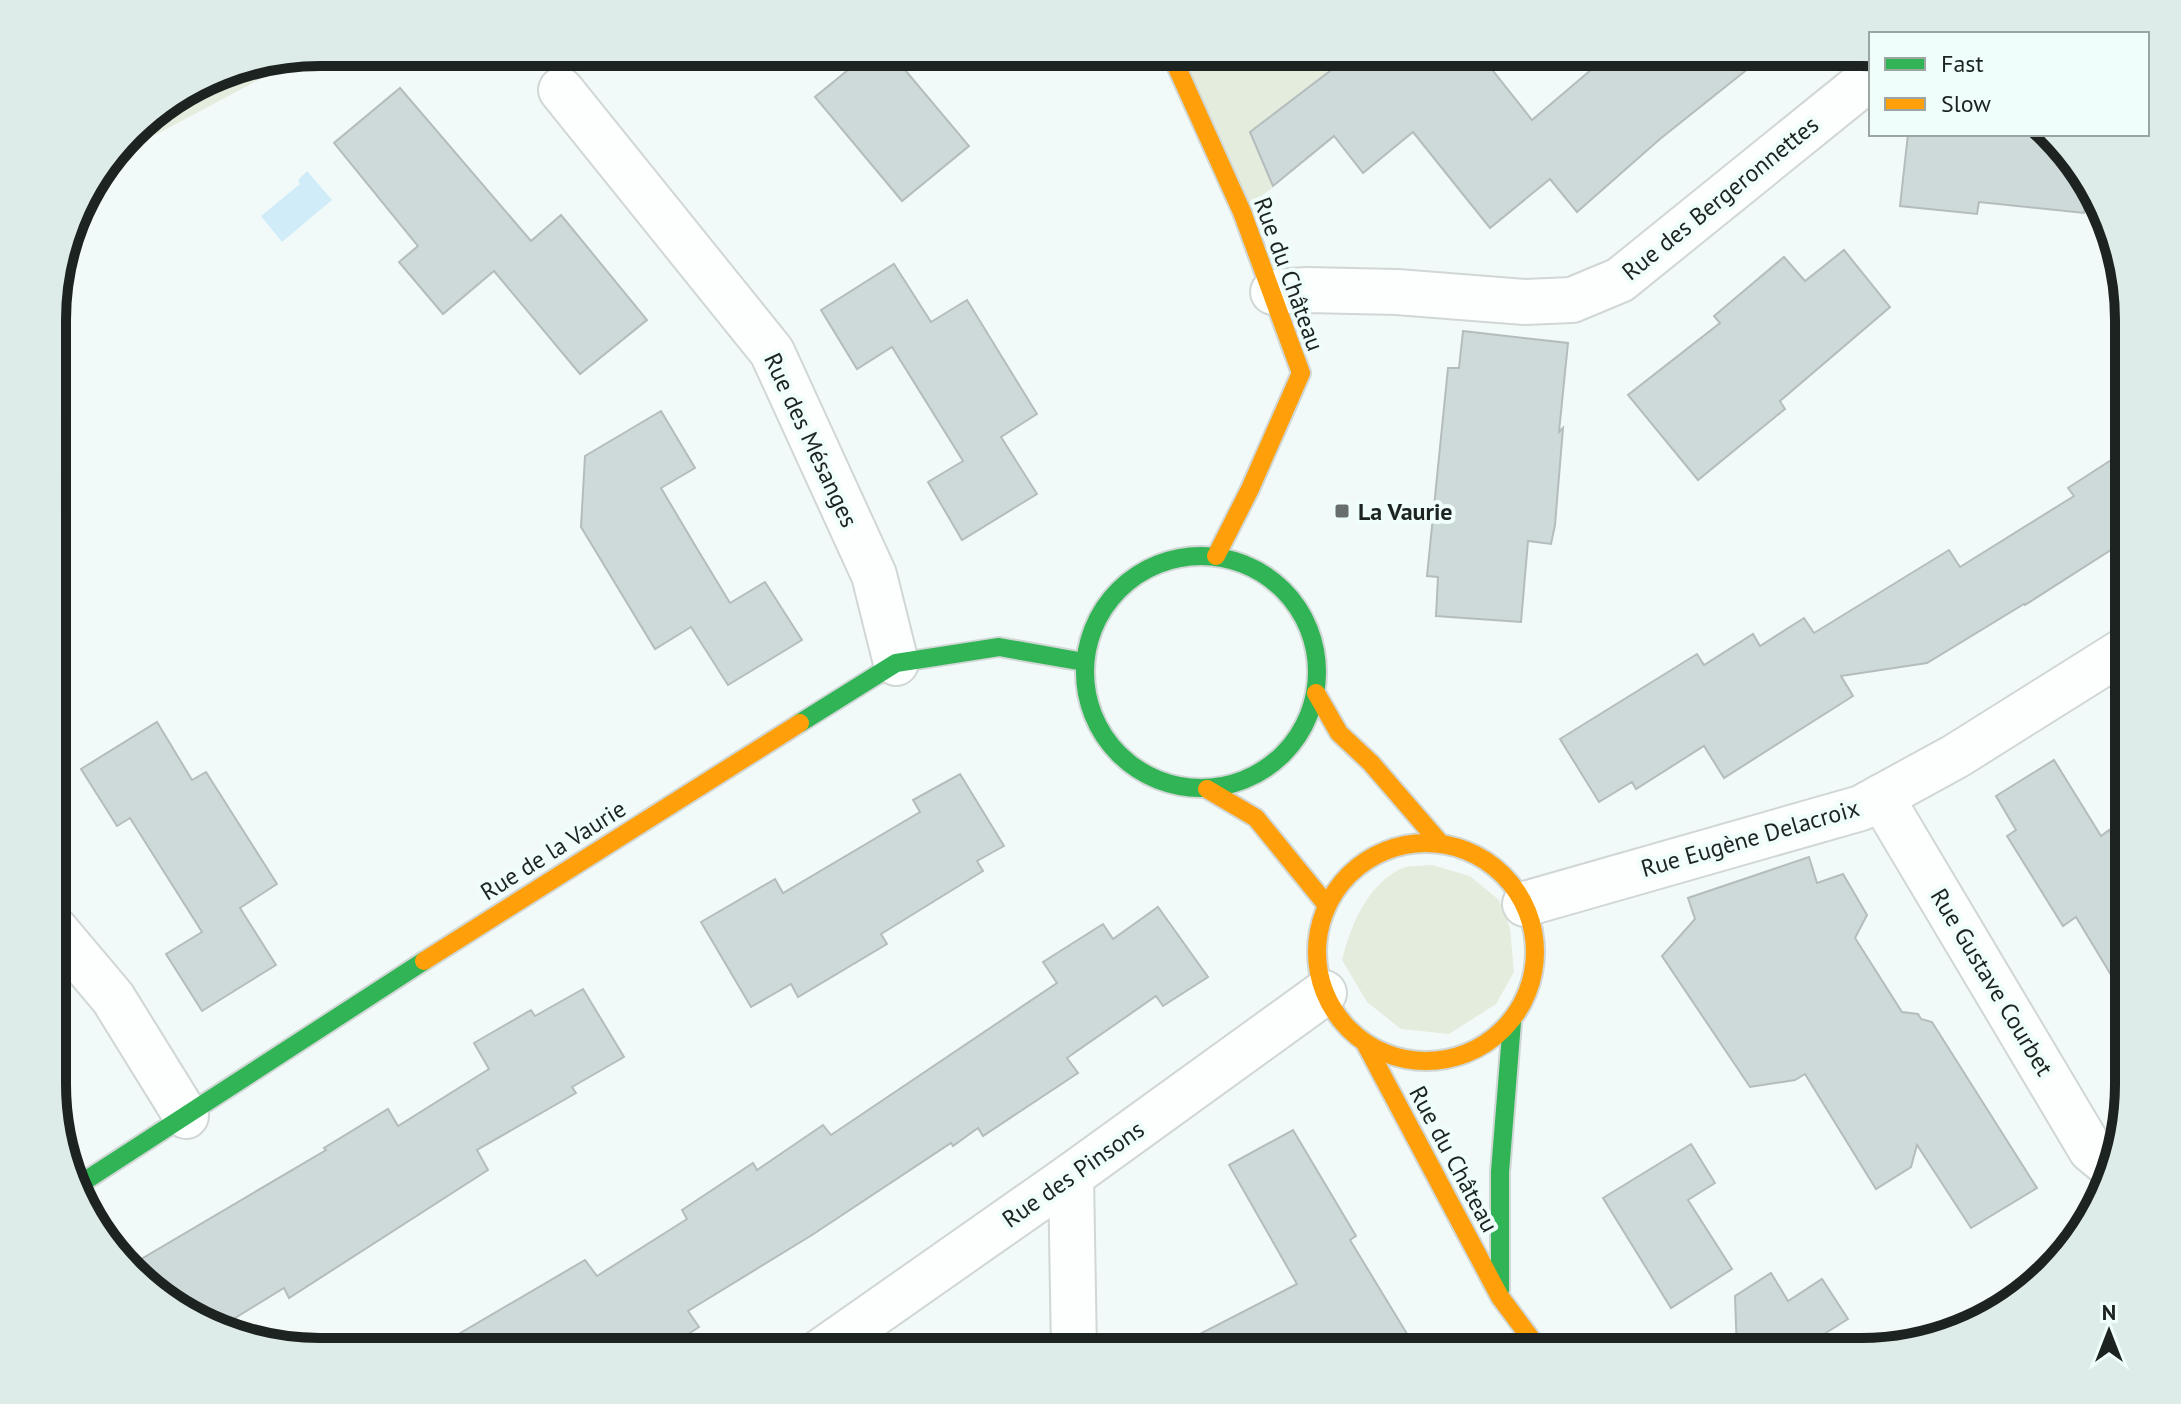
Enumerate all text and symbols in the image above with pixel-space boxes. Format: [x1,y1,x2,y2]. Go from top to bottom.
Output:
legend [1869,32,2149,136]
text: Fast [1941,48,1984,79]
text: Slow [1941,88,1991,119]
street label: Rue des Bergeronnettes [1615,109,1825,287]
street label: Rue du Château [1247,193,1331,355]
street label: Rue des Mésanges [757,348,865,532]
place label: La Vaurie [1358,496,1453,527]
marker: La Vaurie [1333,502,1351,520]
street label: Rue Eugène Delacroix [1637,792,1863,884]
street label: Rue de la Vaurie [475,793,631,907]
street label: Rue Gustave Courbet [1924,883,2060,1081]
street label: Rue du Château [1402,1080,1506,1238]
street label: Rue des Pinsons [996,1114,1150,1234]
north arrow [2069,1292,2149,1372]
text: N [2102,1298,2116,1326]

